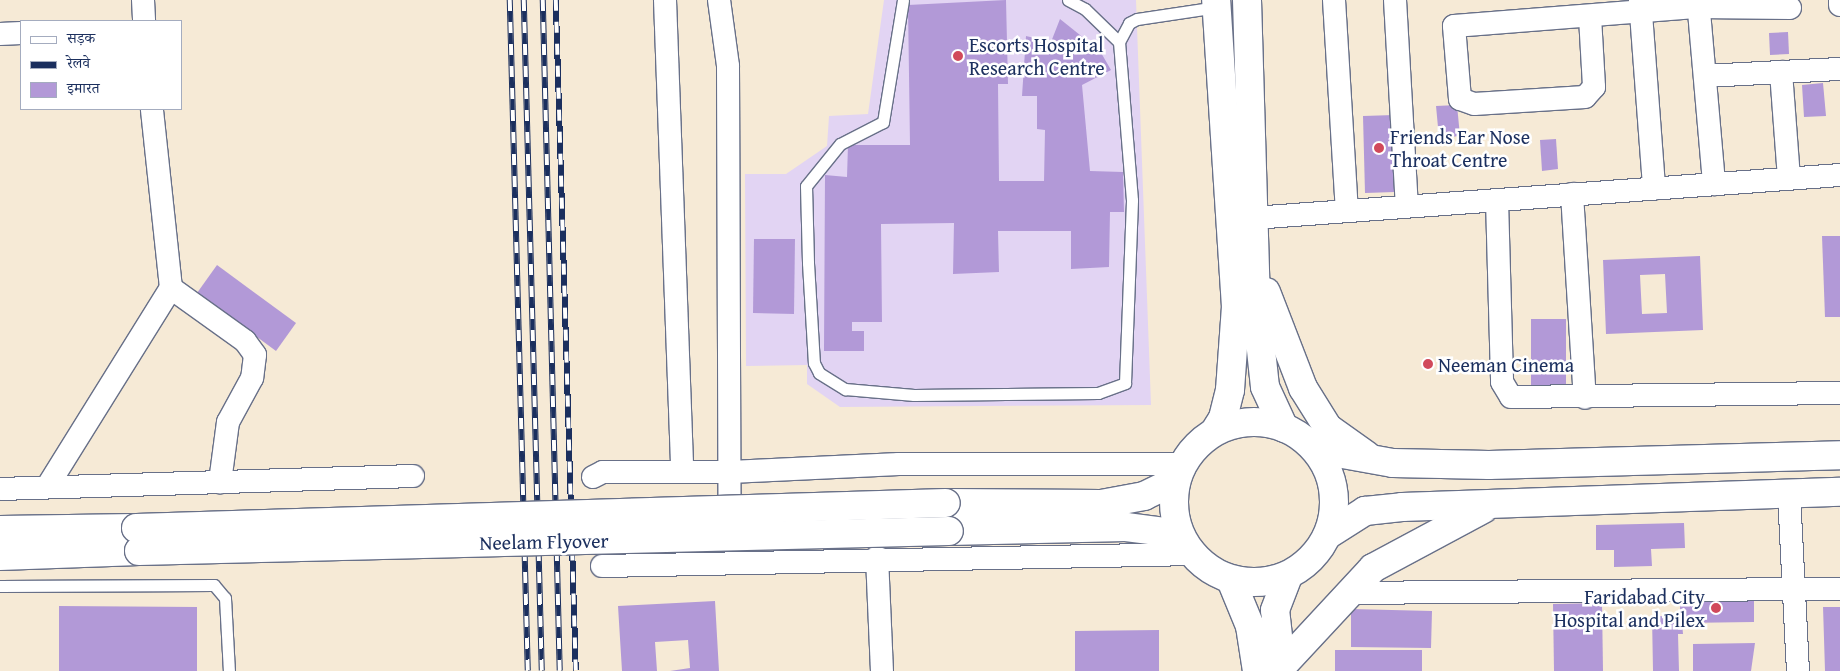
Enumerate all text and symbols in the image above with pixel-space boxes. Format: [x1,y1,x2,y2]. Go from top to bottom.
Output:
legend [20,20,182,110]
text: सड़क [67,27,95,48]
place label: Escorts Hospital Research Centre [969,32,1105,79]
marker: Escorts Hospital Research Centre [951,49,965,63]
text: रेलवे [67,52,90,73]
text: इमारत [67,77,100,98]
place label: Friends Ear Nose Throat Centre [1390,124,1530,171]
marker: Friends Ear Nose Throat Centre [1372,141,1386,155]
place label: Neeman Cinema [1438,352,1574,376]
marker: Neeman Cinema [1422,358,1434,370]
street label: Neelam Flyover [479,528,609,554]
place label: Faridabad City Hospital and Pilex [1554,584,1705,631]
marker: Faridabad City Hospital and Pilex [1709,601,1723,615]

